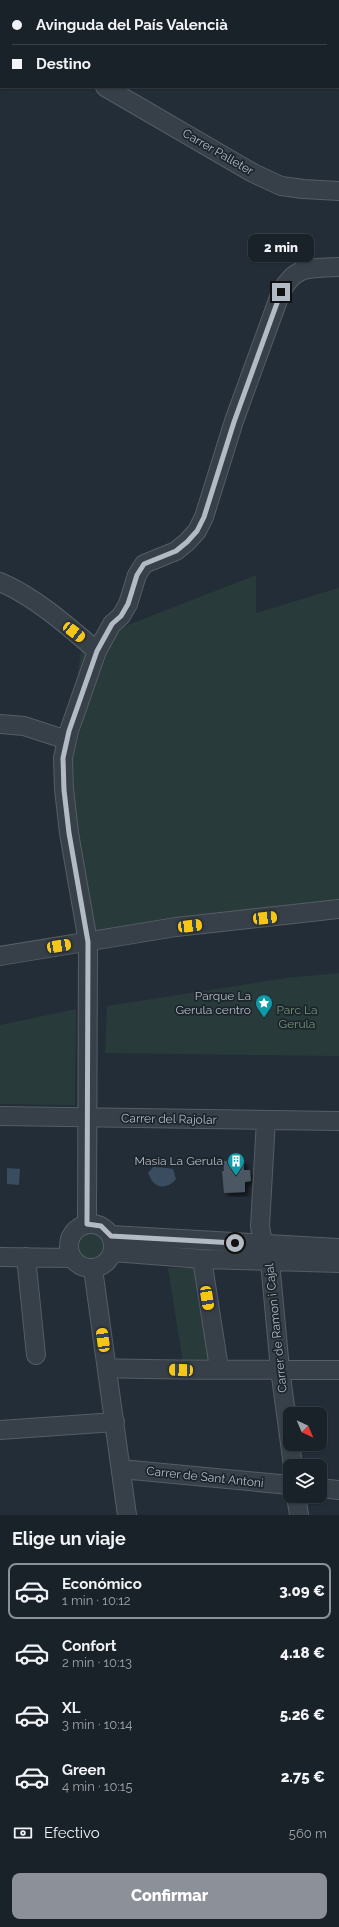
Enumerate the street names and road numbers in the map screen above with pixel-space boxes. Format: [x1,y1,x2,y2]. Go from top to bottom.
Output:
street label: Carrer Palleter [180,126,257,178]
street label: Carrer del Rajolar [121,1111,218,1127]
street label: Carrer de Ramon i Cajal [262,1262,290,1393]
street label: Carrer de Sant Antoni [146,1464,264,1490]

